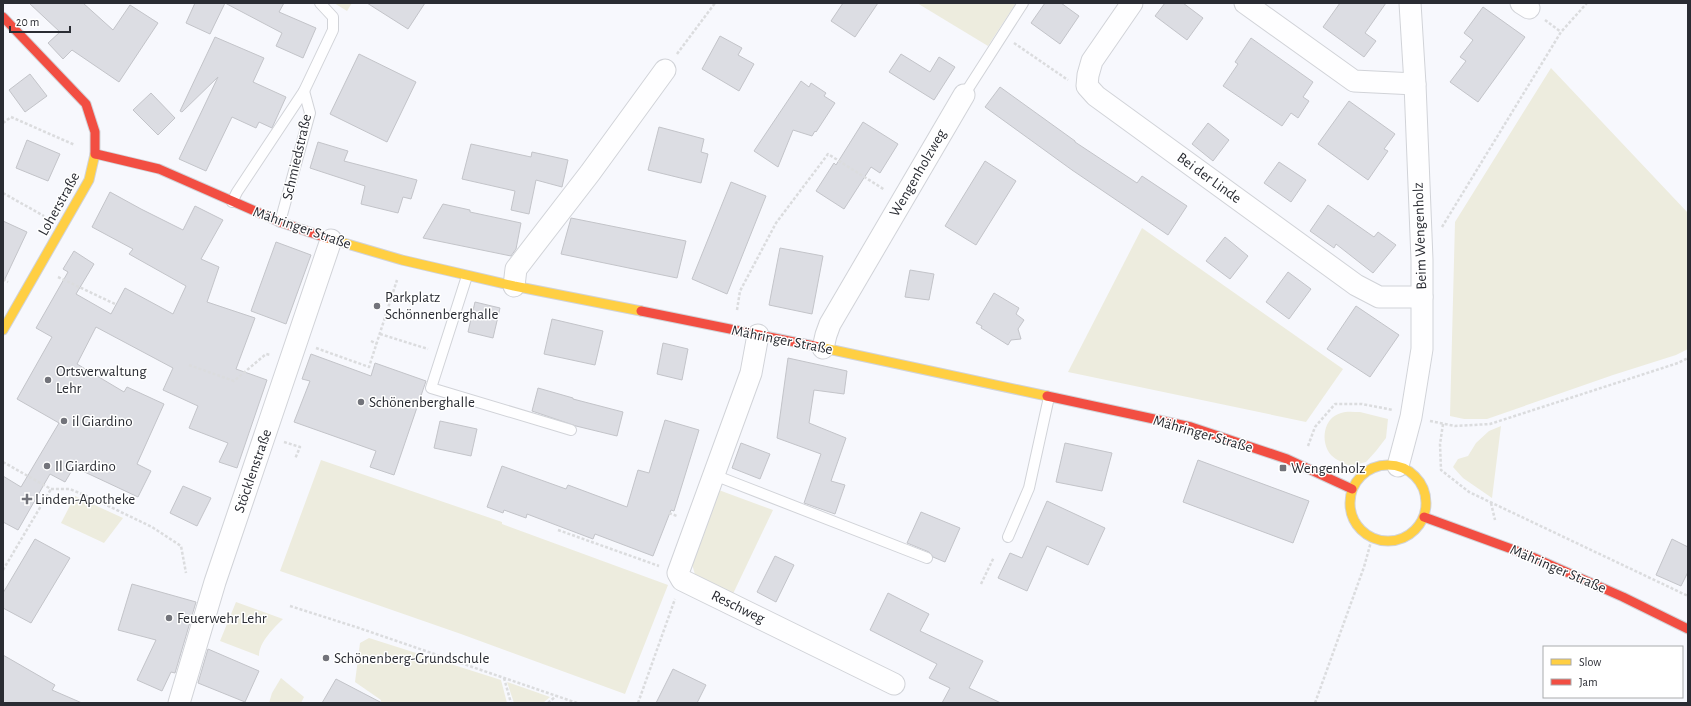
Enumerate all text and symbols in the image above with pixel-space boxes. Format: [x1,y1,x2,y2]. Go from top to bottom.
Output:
scale bar [10,8,70,34]
text: 20 m [16,16,39,28]
street label: Schmiedstraße [280,113,314,201]
street label: Wengenholzweg [887,126,949,219]
street label: Bei der Linde [1174,150,1244,206]
street label: Loherstraße [35,170,83,238]
street label: Beim Wengenholz [1411,182,1429,290]
street label: Mähringer Straße [251,204,353,252]
place label: Parkplatz Schönnenberghalle [385,290,498,322]
marker: Parkplatz Schönnenberghalle [372,301,382,311]
street label: Mähringer Straße [730,323,834,357]
place label: Ortsverwaltung Lehr [56,364,147,396]
marker: Ortsverwaltung Lehr [43,375,53,385]
place label: Schönenberghalle [369,395,475,410]
marker: Schönenberghalle [356,397,366,407]
street label: Mähringer Straße [1152,413,1255,455]
place label: il Giardino [72,414,133,429]
marker: il Giardino [59,416,69,426]
street label: Stöcklenstraße [232,427,274,515]
place label: Il Giardino [55,459,116,474]
marker: Il Giardino [42,461,52,471]
place label: Wengenholz [1291,461,1365,476]
marker: Wengenholz [1278,463,1288,473]
place label: Linden-Apotheke [35,492,135,507]
marker: Linden-Apotheke [22,494,32,504]
street label: Mähringer Straße [1508,542,1608,596]
street label: Reschweg [709,588,768,627]
place label: Feuerwehr Lehr [177,611,267,626]
marker: Feuerwehr Lehr [164,613,174,623]
legend [1543,646,1683,698]
place label: Schönenberg-Grundschule [334,651,489,666]
marker: Schönenberg-Grundschule [321,653,331,663]
text: Slow [1579,656,1601,668]
text: Jam [1579,676,1598,688]

